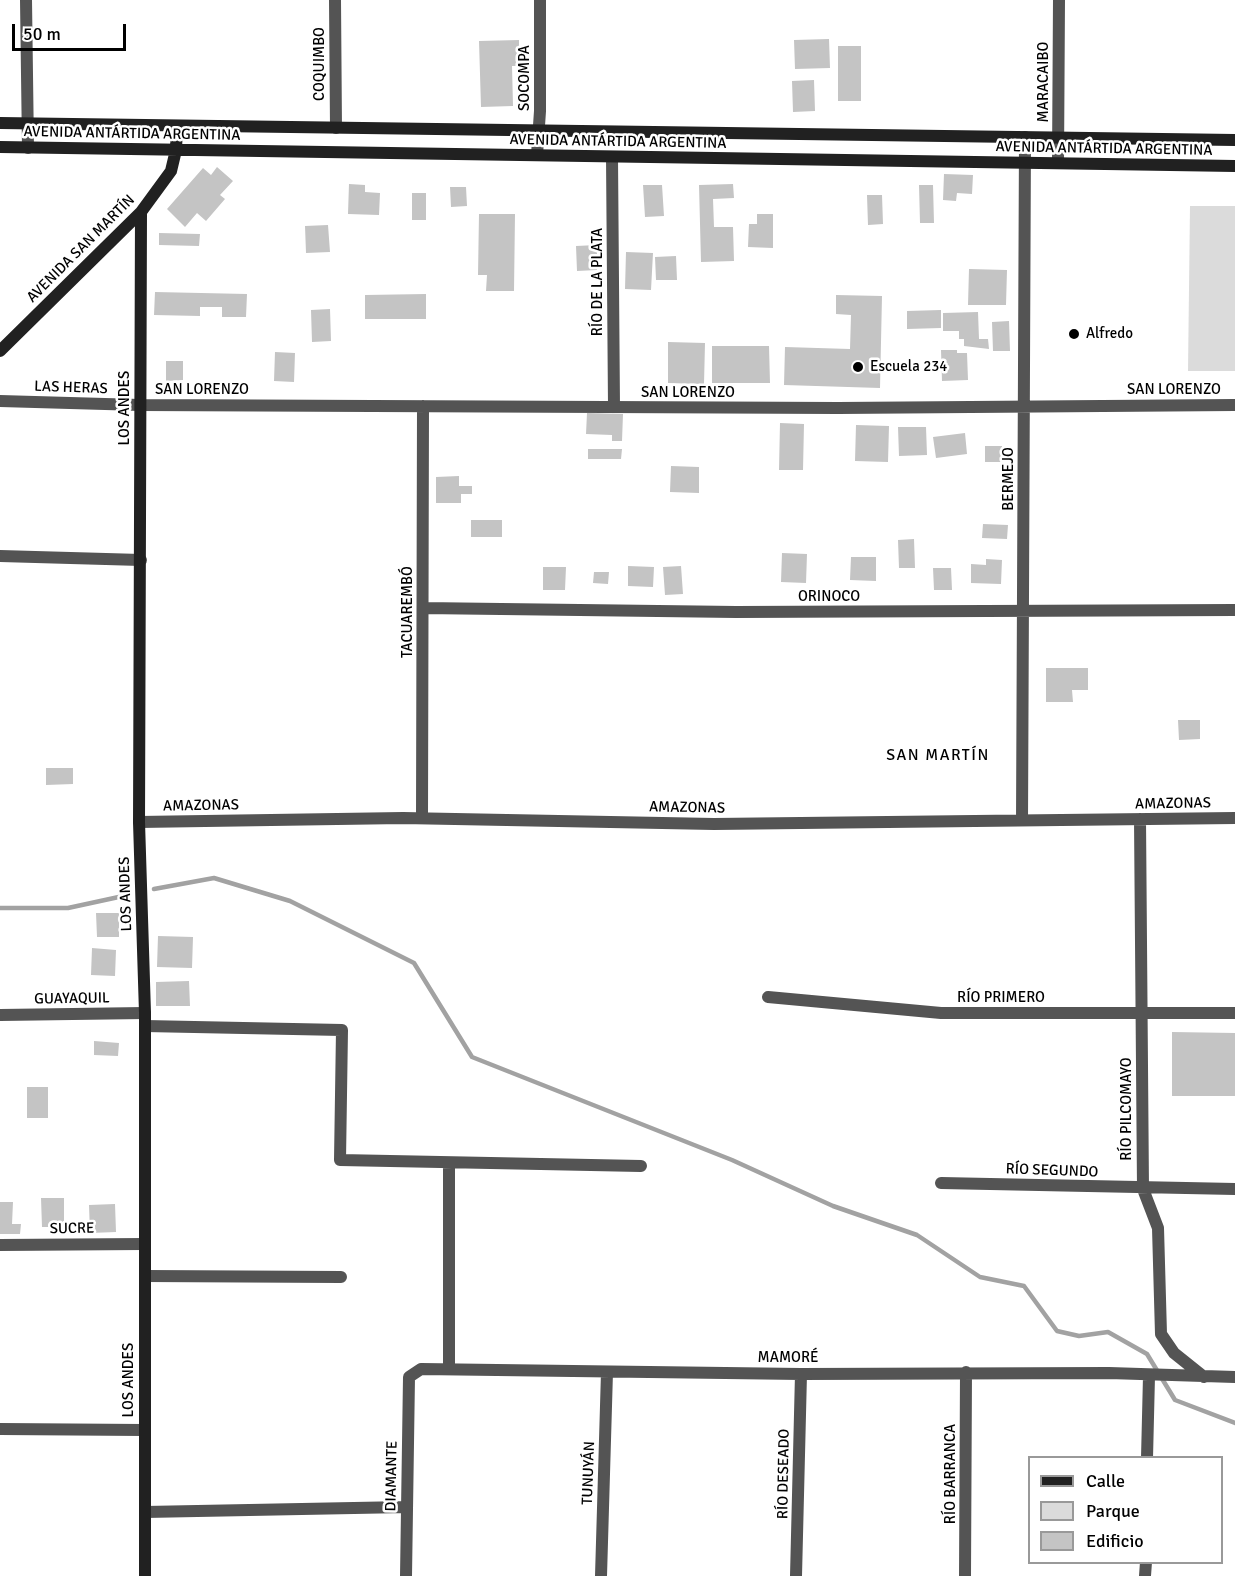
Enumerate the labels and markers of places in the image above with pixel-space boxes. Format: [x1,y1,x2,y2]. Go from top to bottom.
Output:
place label: Alfredo [1086,325,1133,343]
marker: Alfredo [1067,327,1081,341]
place label: Escuela 234 [870,358,947,376]
marker: Escuela 234 [851,360,865,374]

